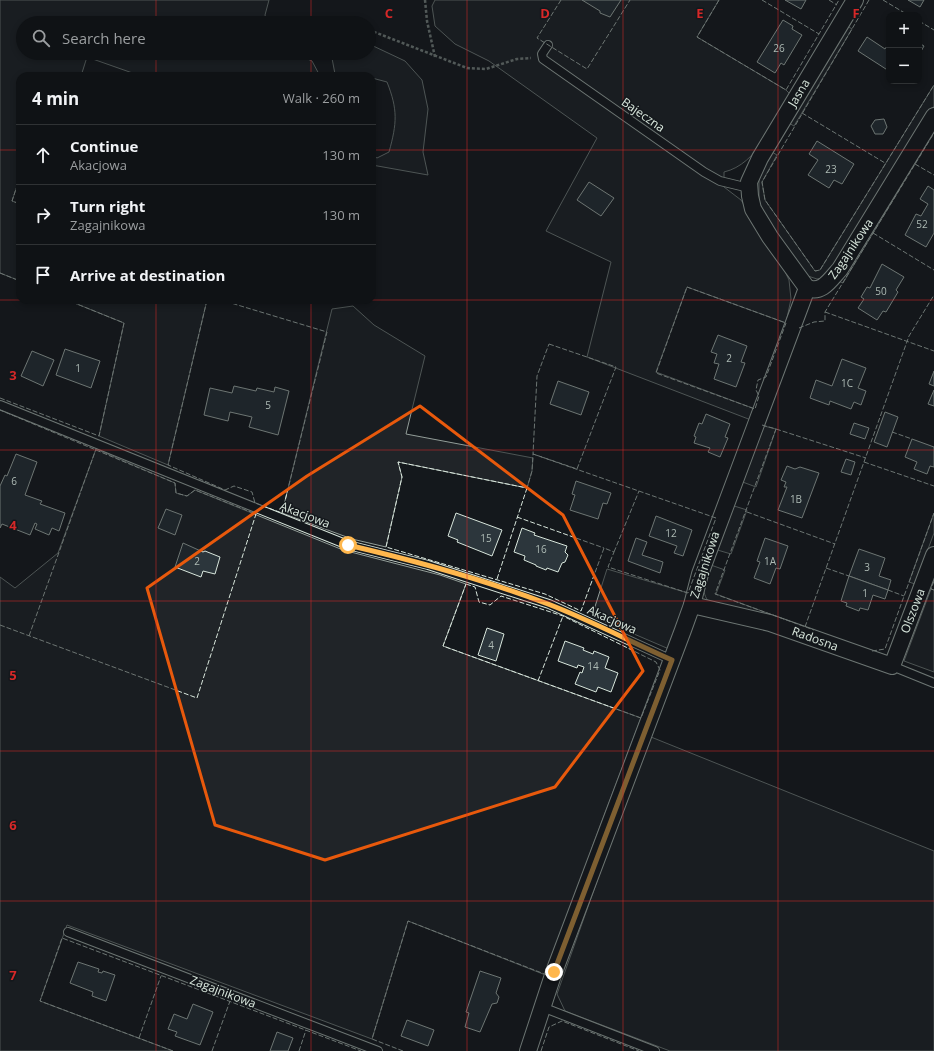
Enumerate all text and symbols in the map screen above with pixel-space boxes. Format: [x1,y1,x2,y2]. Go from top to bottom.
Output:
text: C [385,4,393,22]
text: D [540,4,550,22]
text: E [696,4,704,22]
text: F [852,4,860,22]
map controls [886,12,922,84]
button: + [886,12,922,48]
search box [16,16,376,60]
icon: search [30,27,52,49]
text: Search here [62,28,146,48]
house number: 26 [773,41,785,55]
button: − [886,48,922,84]
street label: Jasna [783,76,813,111]
text: 4 min [32,87,79,110]
text: Walk · 260 m [283,89,360,107]
street label: Bajeczna [618,93,668,136]
text: Continue [70,136,138,156]
icon: ahead [32,144,54,166]
text: 130 m [322,146,360,164]
text: Akacjowa [70,156,127,174]
house number: 23 [825,162,837,176]
text: Turn right [70,196,145,216]
icon: right [32,204,54,226]
text: 130 m [322,206,360,224]
street label: Zagajnikowa [824,215,877,282]
text: Zagajnikowa [70,216,145,234]
house number: 52 [916,217,928,231]
icon: arrive [32,264,54,286]
text: Arrive at destination [70,265,225,285]
house number: 50 [875,284,887,298]
house number: 2 [726,351,732,365]
house number: 1 [75,361,81,375]
text: 3 [9,366,17,384]
house number: 1C [841,376,853,390]
house number: 5 [265,398,271,412]
house number: 6 [11,474,17,488]
house number: 1B [790,492,802,506]
street label: Akacjowa [278,497,333,532]
text: 4 [9,516,17,534]
house number: 12 [665,526,677,540]
street label: Zagajnikowa [686,529,723,601]
house number: 15 [480,531,492,545]
route start [339,536,357,554]
house number: 16 [535,542,547,556]
house number: 2 [194,554,200,568]
house number: 1A [764,554,777,568]
house number: 3 [864,560,870,574]
house number: 1 [862,586,868,600]
street label: Olszowa [896,586,929,636]
street label: Akacjowa [585,601,640,638]
street label: Radosna [790,622,841,655]
house number: 4 [488,638,494,652]
house number: 14 [587,659,599,673]
text: 5 [9,666,17,684]
text: 6 [9,816,17,834]
route end [545,963,563,981]
text: 7 [9,966,17,984]
street label: Zagajnikowa [188,971,259,1012]

